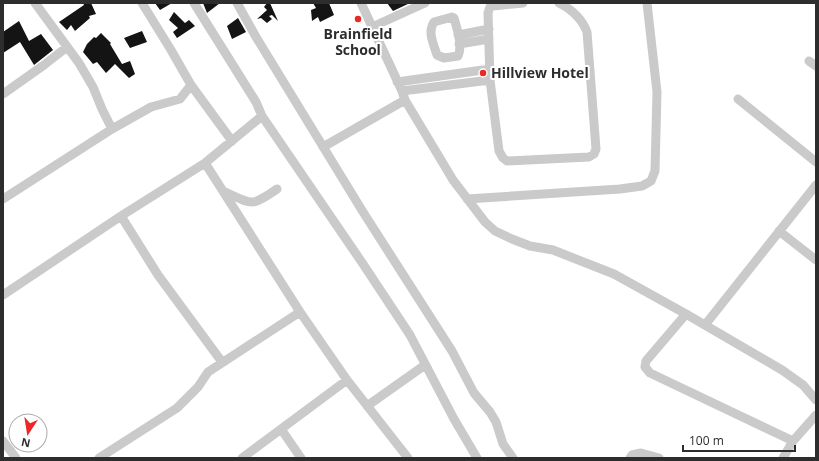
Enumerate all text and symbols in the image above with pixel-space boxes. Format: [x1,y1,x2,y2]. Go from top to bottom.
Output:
marker: Brainfield School [353,14,363,24]
place label: Brainfield School [324,24,392,59]
place label: Hillview Hotel [491,63,589,82]
marker: Hillview Hotel [478,68,488,78]
north arrow [8,413,48,453]
scale bar [683,427,795,453]
text: 100 m [689,432,724,449]
text: N [20,435,32,452]

